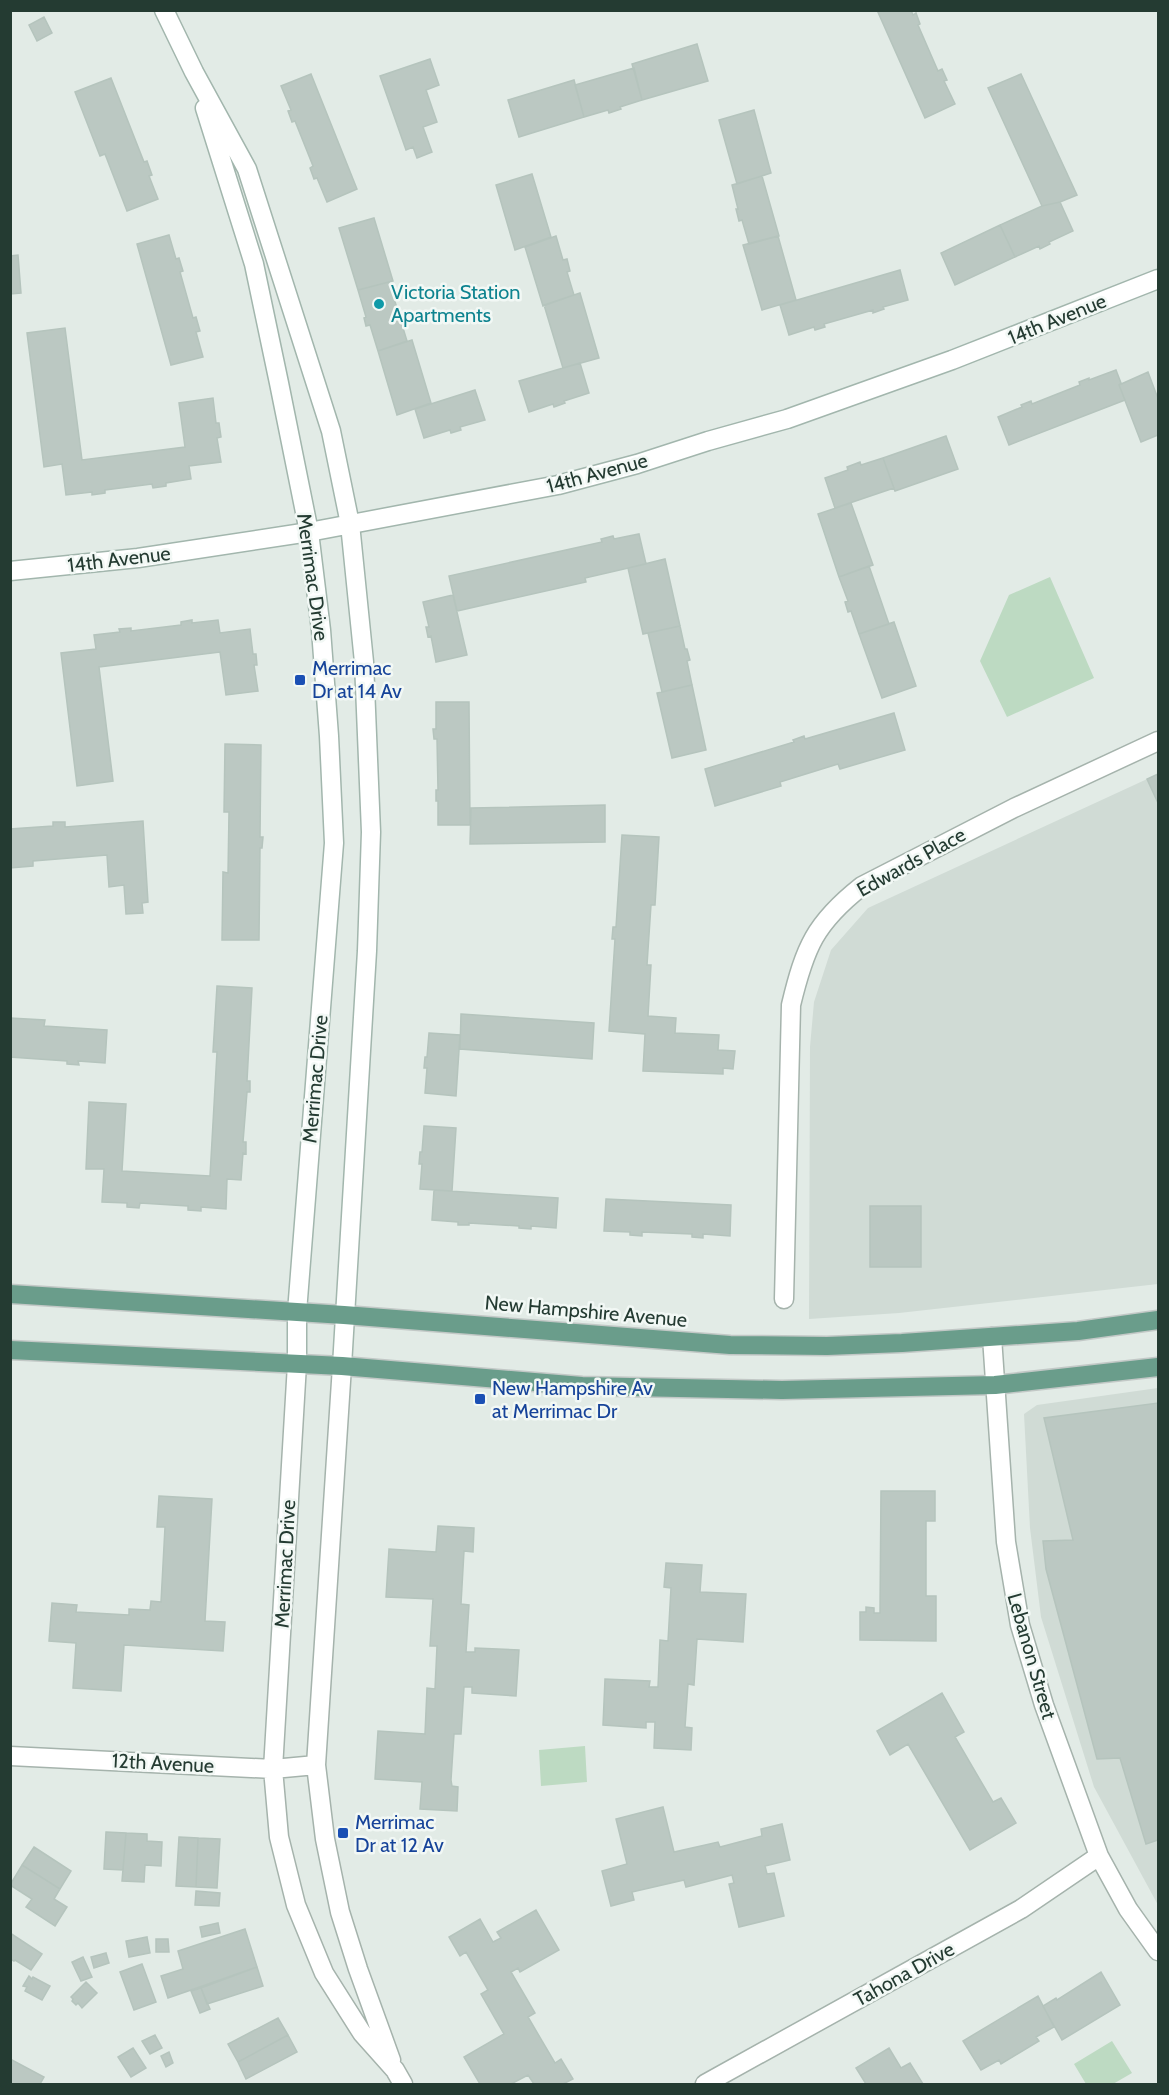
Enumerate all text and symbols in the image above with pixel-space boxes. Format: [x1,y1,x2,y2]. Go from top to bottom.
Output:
place label: Victoria Station Apartments [391,280,520,327]
street label: 14th Avenue [1004,288,1110,350]
marker: Victoria Station Apartments [372,297,386,311]
street label: 14th Avenue [544,448,650,498]
street label: Merrimac Drive [292,512,334,642]
street label: 14th Avenue [66,541,172,577]
place label: Merrimac Dr at 14 Av [312,656,402,703]
marker: Merrimac Dr at 14 Av [293,673,307,687]
street label: Edwards Place [852,822,970,902]
street label: Merrimac Drive [297,1014,333,1144]
street label: New Hampshire Avenue [484,1290,688,1332]
place label: New Hampshire Av at Merrimac Dr [492,1376,653,1423]
marker: New Hampshire Av at Merrimac Dr [473,1392,487,1406]
street label: Merrimac Drive [270,1499,300,1629]
street label: Lebanon Street [1003,1590,1062,1722]
street label: 12th Avenue [111,1748,215,1778]
place label: Merrimac Dr at 12 Av [355,1810,444,1857]
marker: Merrimac Dr at 12 Av [336,1826,350,1840]
street label: Tahona Drive [850,1937,958,2011]

